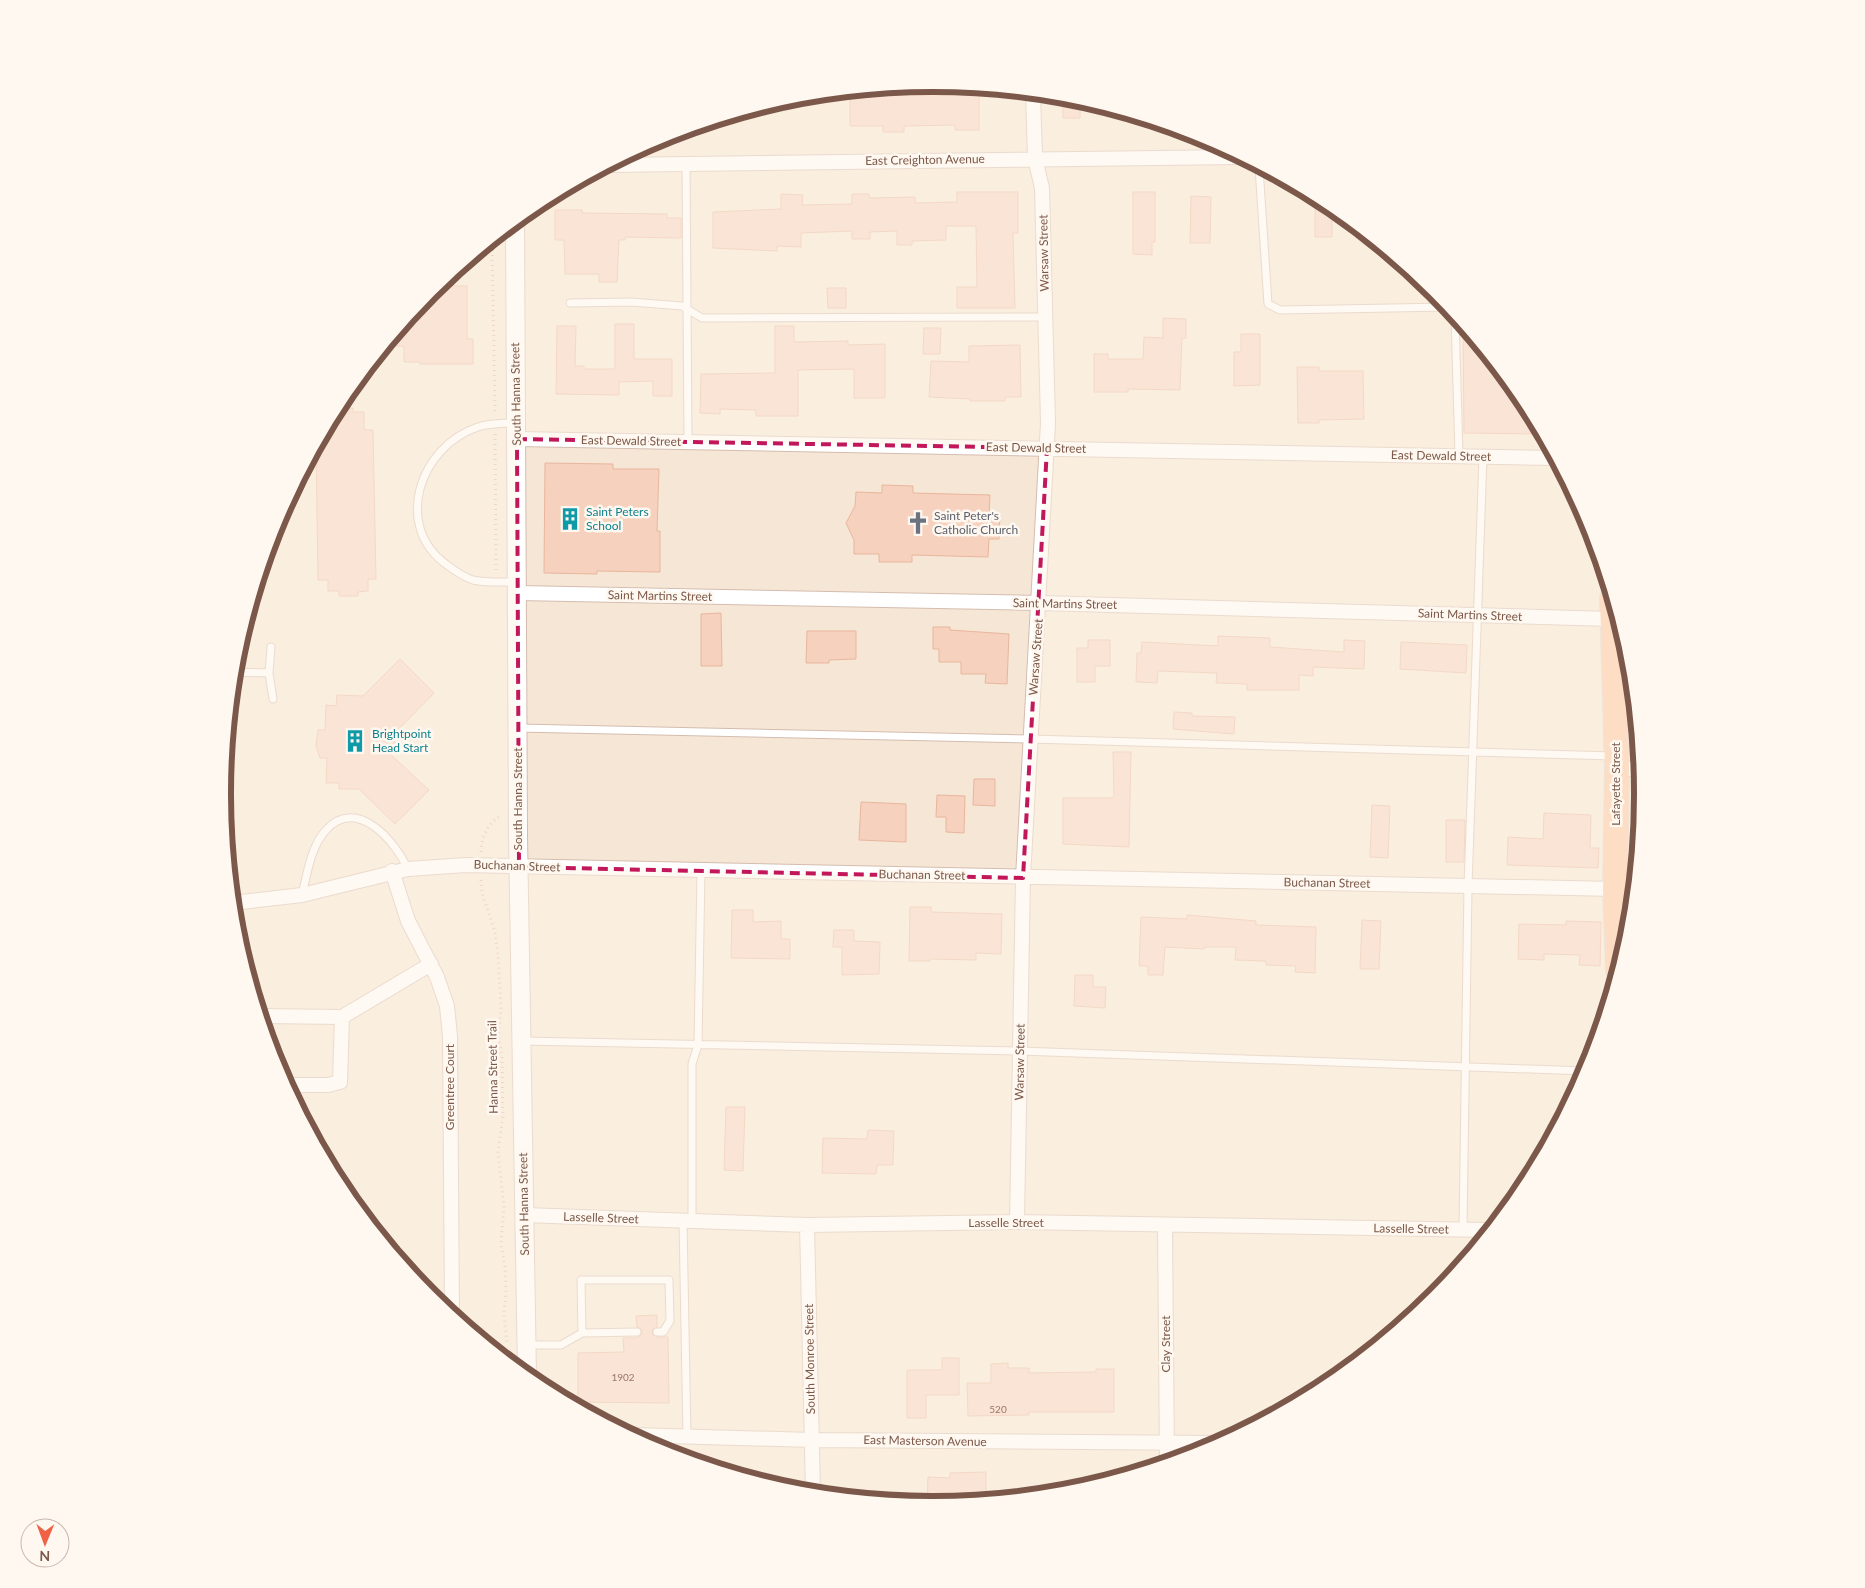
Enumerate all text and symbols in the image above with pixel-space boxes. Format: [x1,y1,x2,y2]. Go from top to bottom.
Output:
street label: East Creighton Avenue [865,151,985,168]
street label: Warsaw Street [1035,214,1052,292]
street label: South Hanna Street [507,342,524,446]
street label: East Dewald Street [581,432,682,449]
street label: East Dewald Street [986,439,1087,456]
street label: East Dewald Street [1391,447,1492,464]
place label: Saint Peters School [586,504,649,533]
building icon: Saint Peters School [557,506,583,532]
place label: Saint Peter's Catholic Church [934,508,1018,537]
church icon: Saint Peter's Catholic Church [905,510,931,536]
street label: Saint Martins Street [608,587,713,604]
street label: Saint Martins Street [1013,595,1118,612]
street label: Saint Martins Street [1418,605,1523,624]
street label: Warsaw Street [1025,617,1046,696]
place label: Brightpoint Head Start [372,726,432,755]
building icon: Brightpoint Head Start [342,728,368,754]
street label: Lafayette Street [1608,742,1623,826]
street label: South Hanna Street [510,747,525,851]
street label: Buchanan Street [473,856,561,875]
street label: Buchanan Street [879,866,966,883]
street label: Buchanan Street [1284,874,1371,891]
street label: Hanna Street Trail [484,1020,501,1114]
street label: Warsaw Street [1011,1023,1028,1101]
street label: Greentree Court [442,1043,457,1130]
street label: South Hanna Street [515,1152,532,1256]
street label: Lasselle Street [563,1209,640,1226]
street label: Lasselle Street [968,1215,1044,1230]
street label: Lasselle Street [1373,1220,1450,1237]
street label: South Monroe Street [801,1303,818,1414]
street label: Clay Street [1158,1315,1173,1373]
house number: 1902 [611,1371,635,1383]
house number: 520 [989,1403,1007,1415]
street label: East Masterson Avenue [863,1432,987,1449]
north arrow [20,1518,70,1568]
text: N [39,1548,50,1565]

